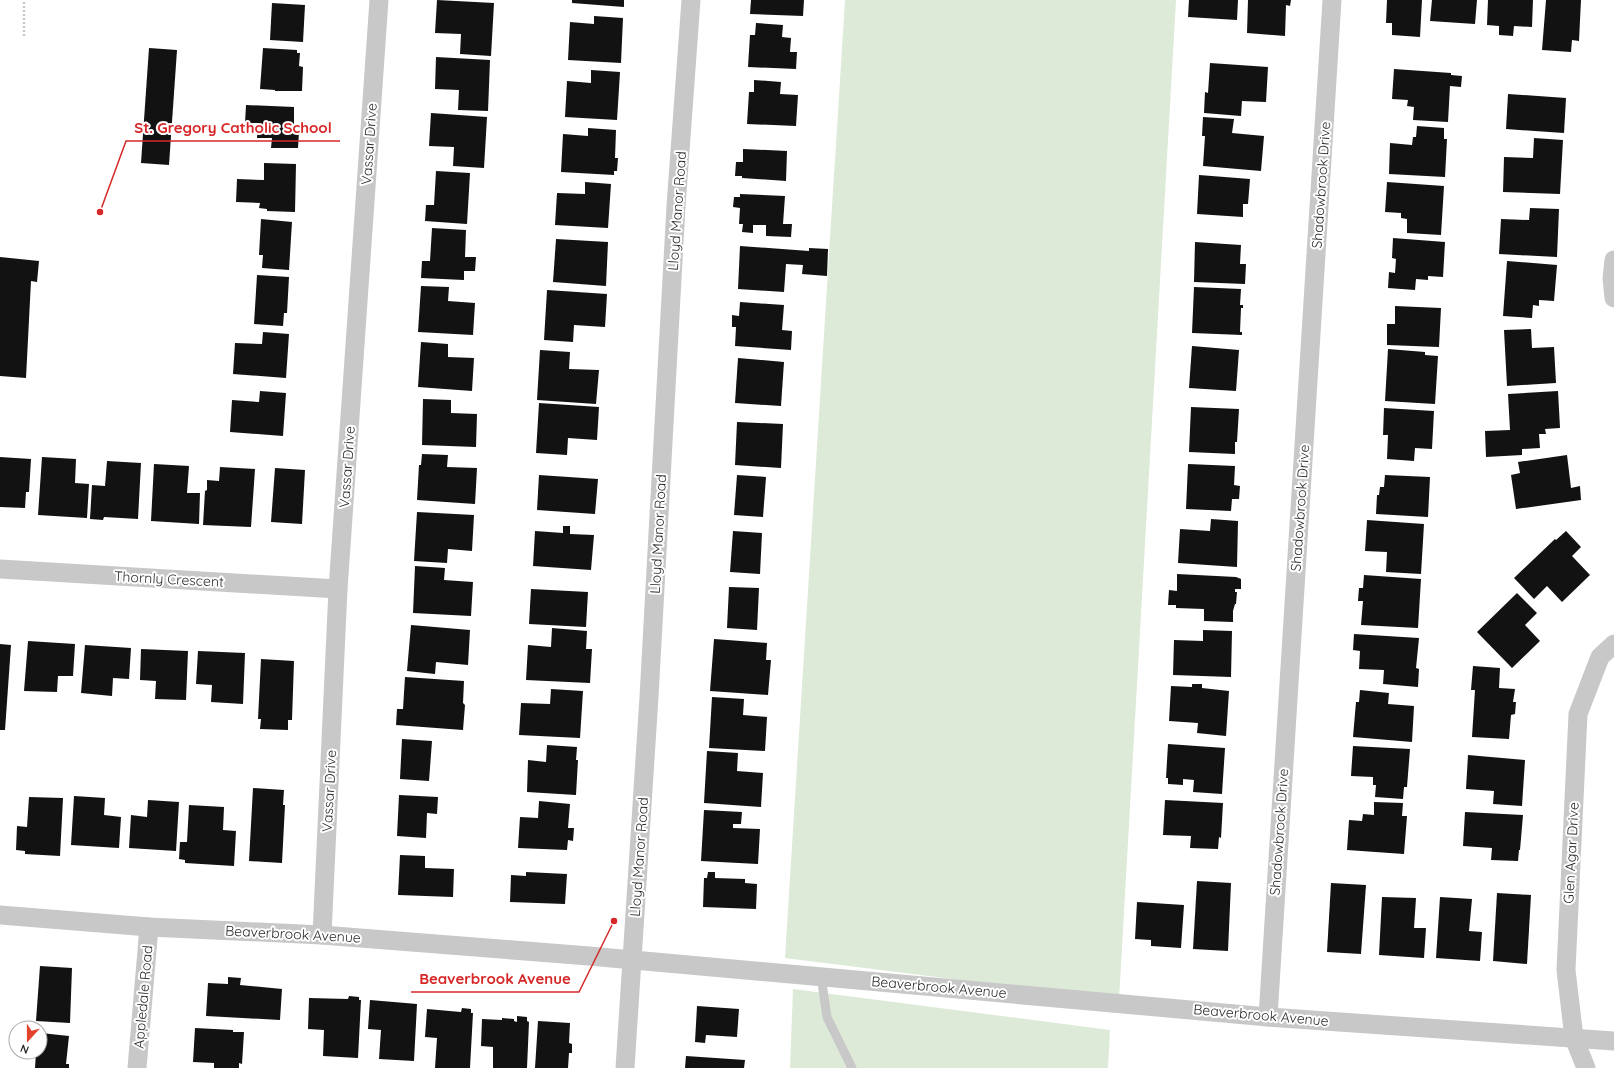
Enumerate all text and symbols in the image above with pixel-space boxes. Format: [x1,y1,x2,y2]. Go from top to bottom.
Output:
street label: Vassar Drive [357,102,381,186]
callout: St. Gregory Catholic School [126,114,340,141]
text: St. Gregory Catholic School [134,118,332,137]
street label: Shadowbrook Drive [1308,121,1334,249]
street label: Lloyd Manor Road [664,151,690,271]
street label: Vassar Drive [335,425,359,509]
street label: Shadowbrook Drive [1287,444,1313,572]
street label: Lloyd Manor Road [646,474,670,594]
street label: Thornly Crescent [114,567,225,591]
street label: Vassar Drive [318,749,340,833]
street label: Shadowbrook Drive [1266,768,1292,896]
street label: Lloyd Manor Road [626,797,652,917]
street label: Glen Agar Drive [1559,802,1583,904]
street label: Beaverbrook Avenue [225,921,361,947]
street label: Appledale Road [130,945,156,1049]
callout: Beaverbrook Avenue [411,965,579,992]
text: Beaverbrook Avenue [419,969,571,988]
street label: Beaverbrook Avenue [871,972,1007,1002]
street label: Beaverbrook Avenue [1193,1000,1329,1030]
north arrow [8,1020,48,1060]
text: N [18,1041,31,1057]

